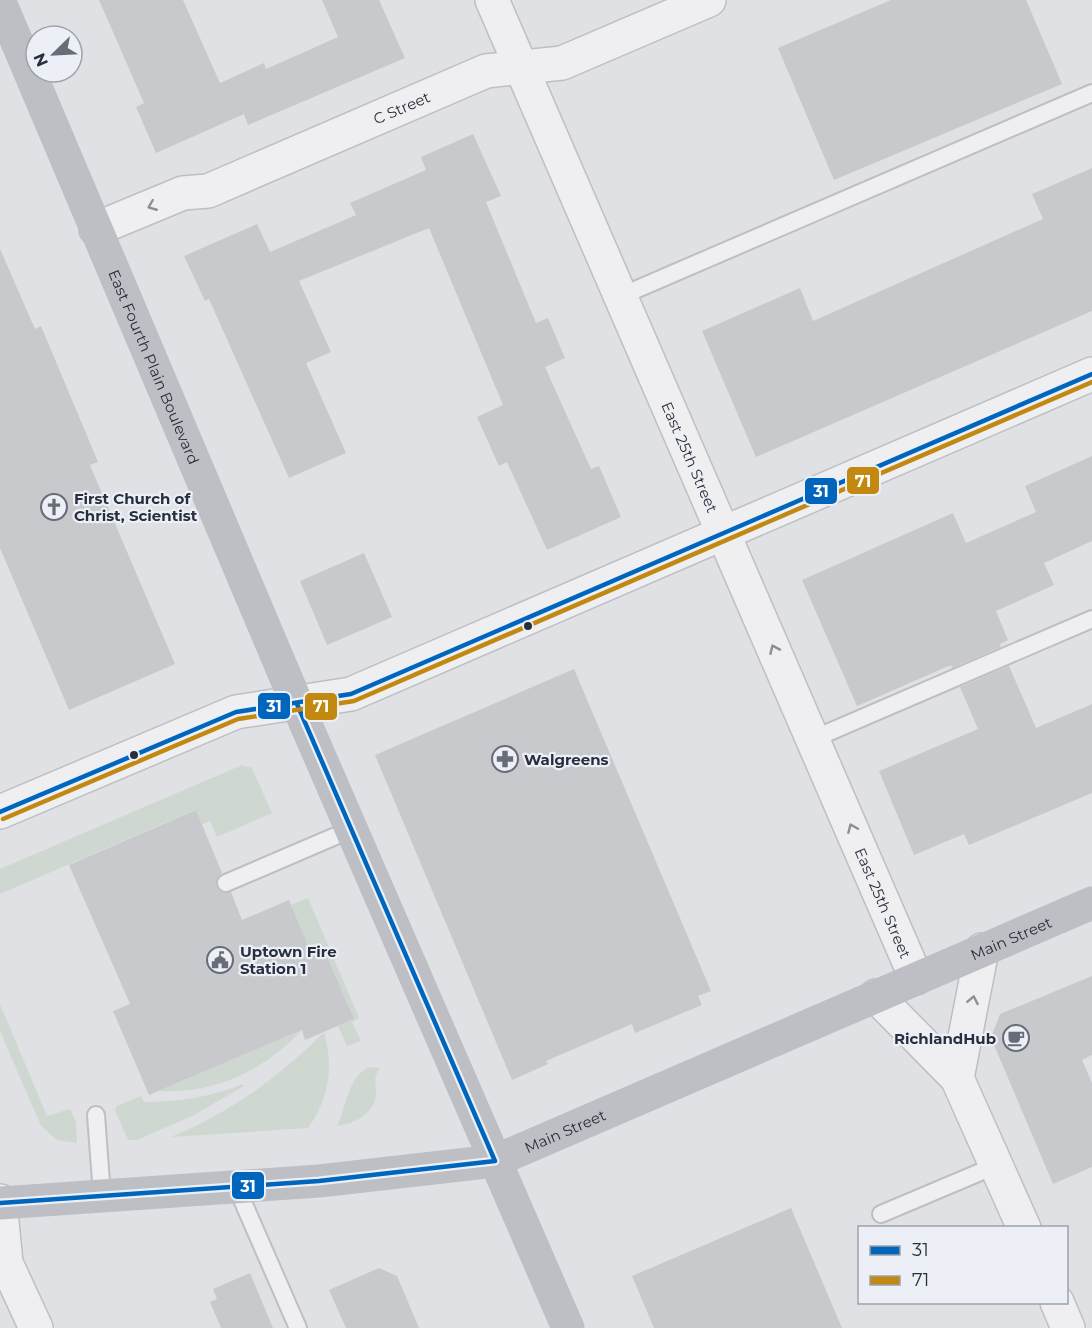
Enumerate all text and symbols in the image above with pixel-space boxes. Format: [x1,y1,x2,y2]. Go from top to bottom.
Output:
north arrow [24,24,84,84]
text: N [29,50,52,70]
street label: C Street [370,87,433,128]
one-way arrow [147,199,158,211]
street label: East Fourth Plain Boulevard [105,266,204,467]
street label: East 25th Street [658,399,722,515]
line badge: 71 [846,466,880,495]
text: 71 [855,472,871,491]
line badge: 31 [804,477,838,505]
text: 31 [812,482,829,501]
place label: First Church of Christ, Scientist [74,489,198,525]
church icon: First Church of Christ, Scientist [39,492,69,522]
unlabelled marker [522,620,534,632]
one-way arrow [769,645,781,656]
line badge: 31 [257,692,291,720]
line badge: 71 [304,692,338,721]
text: 31 [265,697,282,716]
text: 71 [313,697,329,716]
pharmacy icon: Walgreens [490,744,520,774]
unlabelled marker [128,749,140,761]
place label: Walgreens [524,750,609,769]
one-way arrow [847,824,859,835]
street label: East 25th Street [851,845,916,961]
street label: Main Street [967,912,1055,964]
place label: Uptown Fire Station 1 [240,942,337,978]
public building icon: Uptown Fire Station 1 [205,945,235,975]
one-way arrow [965,995,978,1005]
cafe icon: RichlandHub [1001,1023,1031,1053]
place label: RichlandHub [894,1029,996,1048]
street label: Main Street [521,1105,608,1157]
line badge: 31 [231,1171,265,1200]
text: 31 [239,1177,256,1196]
legend [858,1226,1068,1304]
text: 31 [912,1239,929,1261]
text: 71 [912,1269,929,1291]

